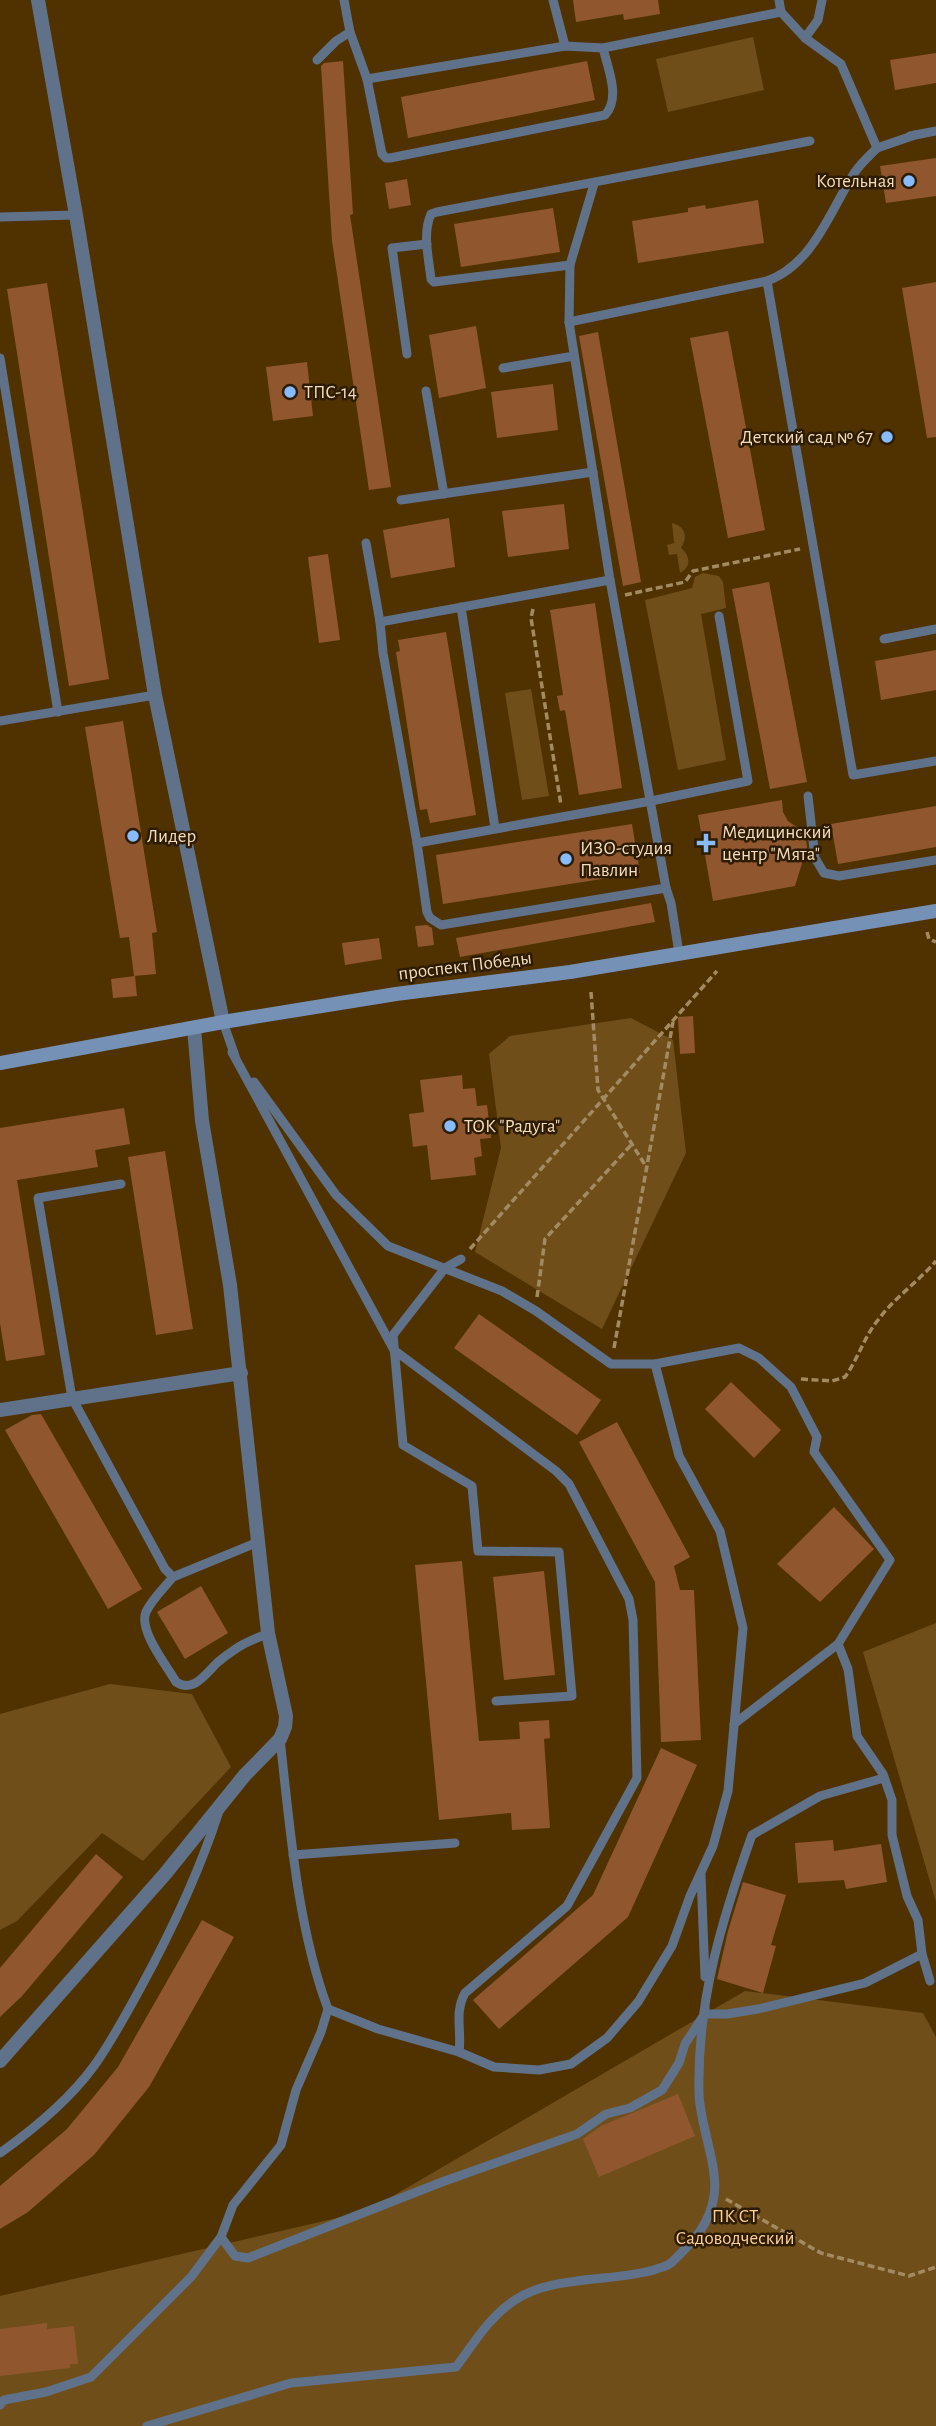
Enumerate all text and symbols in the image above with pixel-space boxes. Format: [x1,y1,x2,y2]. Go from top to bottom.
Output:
place label: Котельная [816,172,895,191]
marker: Котельная [901,173,917,189]
place label: ТПС-14 [304,383,357,402]
marker: ТПС-14 [282,384,298,400]
place label: Детский сад № 67 [741,428,873,447]
marker: Детский сад № 67 [879,429,895,445]
place label: Медицинский центр "Мята" [722,823,832,864]
place label: Лидер [147,827,196,846]
marker: Лидер [125,828,141,844]
marker: Медицинский центр "Мята" [696,833,716,853]
place label: ИЗО-студия Павлин [580,839,672,880]
marker: ИЗО-студия Павлин [558,851,574,867]
street label: проспект Победы [397,948,533,984]
place label: ТОК "Радуга" [464,1117,560,1136]
marker: ТОК "Радуга" [442,1118,458,1134]
park label: ПК СТ Садоводческий [675,2207,795,2248]

